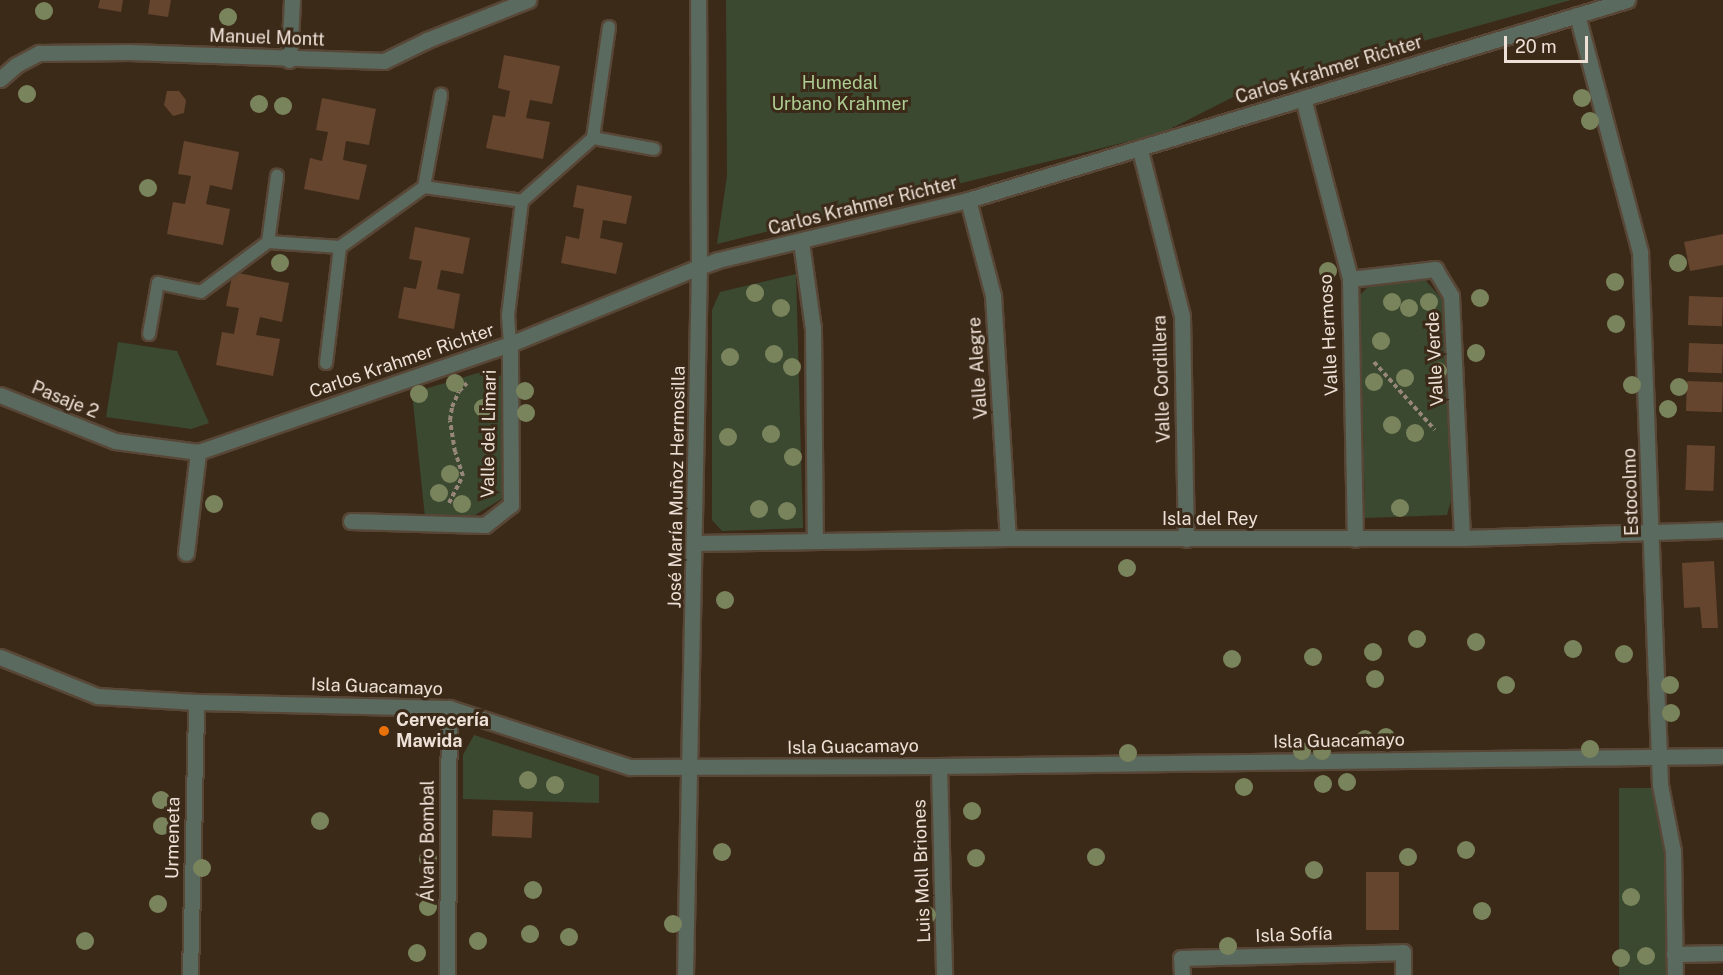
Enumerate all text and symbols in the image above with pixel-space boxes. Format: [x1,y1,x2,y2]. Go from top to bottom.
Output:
scale bar [1507,24,1591,62]
street label: Manuel Montt [209,25,325,51]
street label: Carlos Krahmer Richter [1233,31,1425,109]
text: 20 m [1515,36,1557,57]
park label: Humedal Urbano Krahmer [771,73,909,116]
street label: Carlos Krahmer Richter [766,172,960,240]
street label: Valle Hermoso [1315,274,1343,396]
street label: Valle Verde [1422,311,1448,407]
street label: Valle Cordillera [1149,315,1175,443]
street label: Valle Alegre [964,316,992,420]
street label: Carlos Krahmer Richter [307,319,497,403]
street label: José María Muñoz Hermosilla [664,365,690,609]
street label: Valle del Limari [477,369,501,499]
street label: Pasaje 2 [28,377,102,423]
street label: Estocolmo [1619,448,1643,536]
street label: Isla del Rey [1162,508,1258,530]
street label: Isla Guacamayo [311,674,443,700]
place label: Cervecería Mawida [396,710,489,752]
marker: Cervecería Mawida [377,724,391,738]
street label: Isla Guacamayo [1273,729,1405,753]
street label: Isla Guacamayo [787,735,919,759]
street label: Álvaro Bombal [417,780,439,902]
street label: Urmeneta [161,797,185,879]
street label: Luis Moll Briones [909,799,935,943]
street label: Isla Sofía [1255,923,1333,947]

